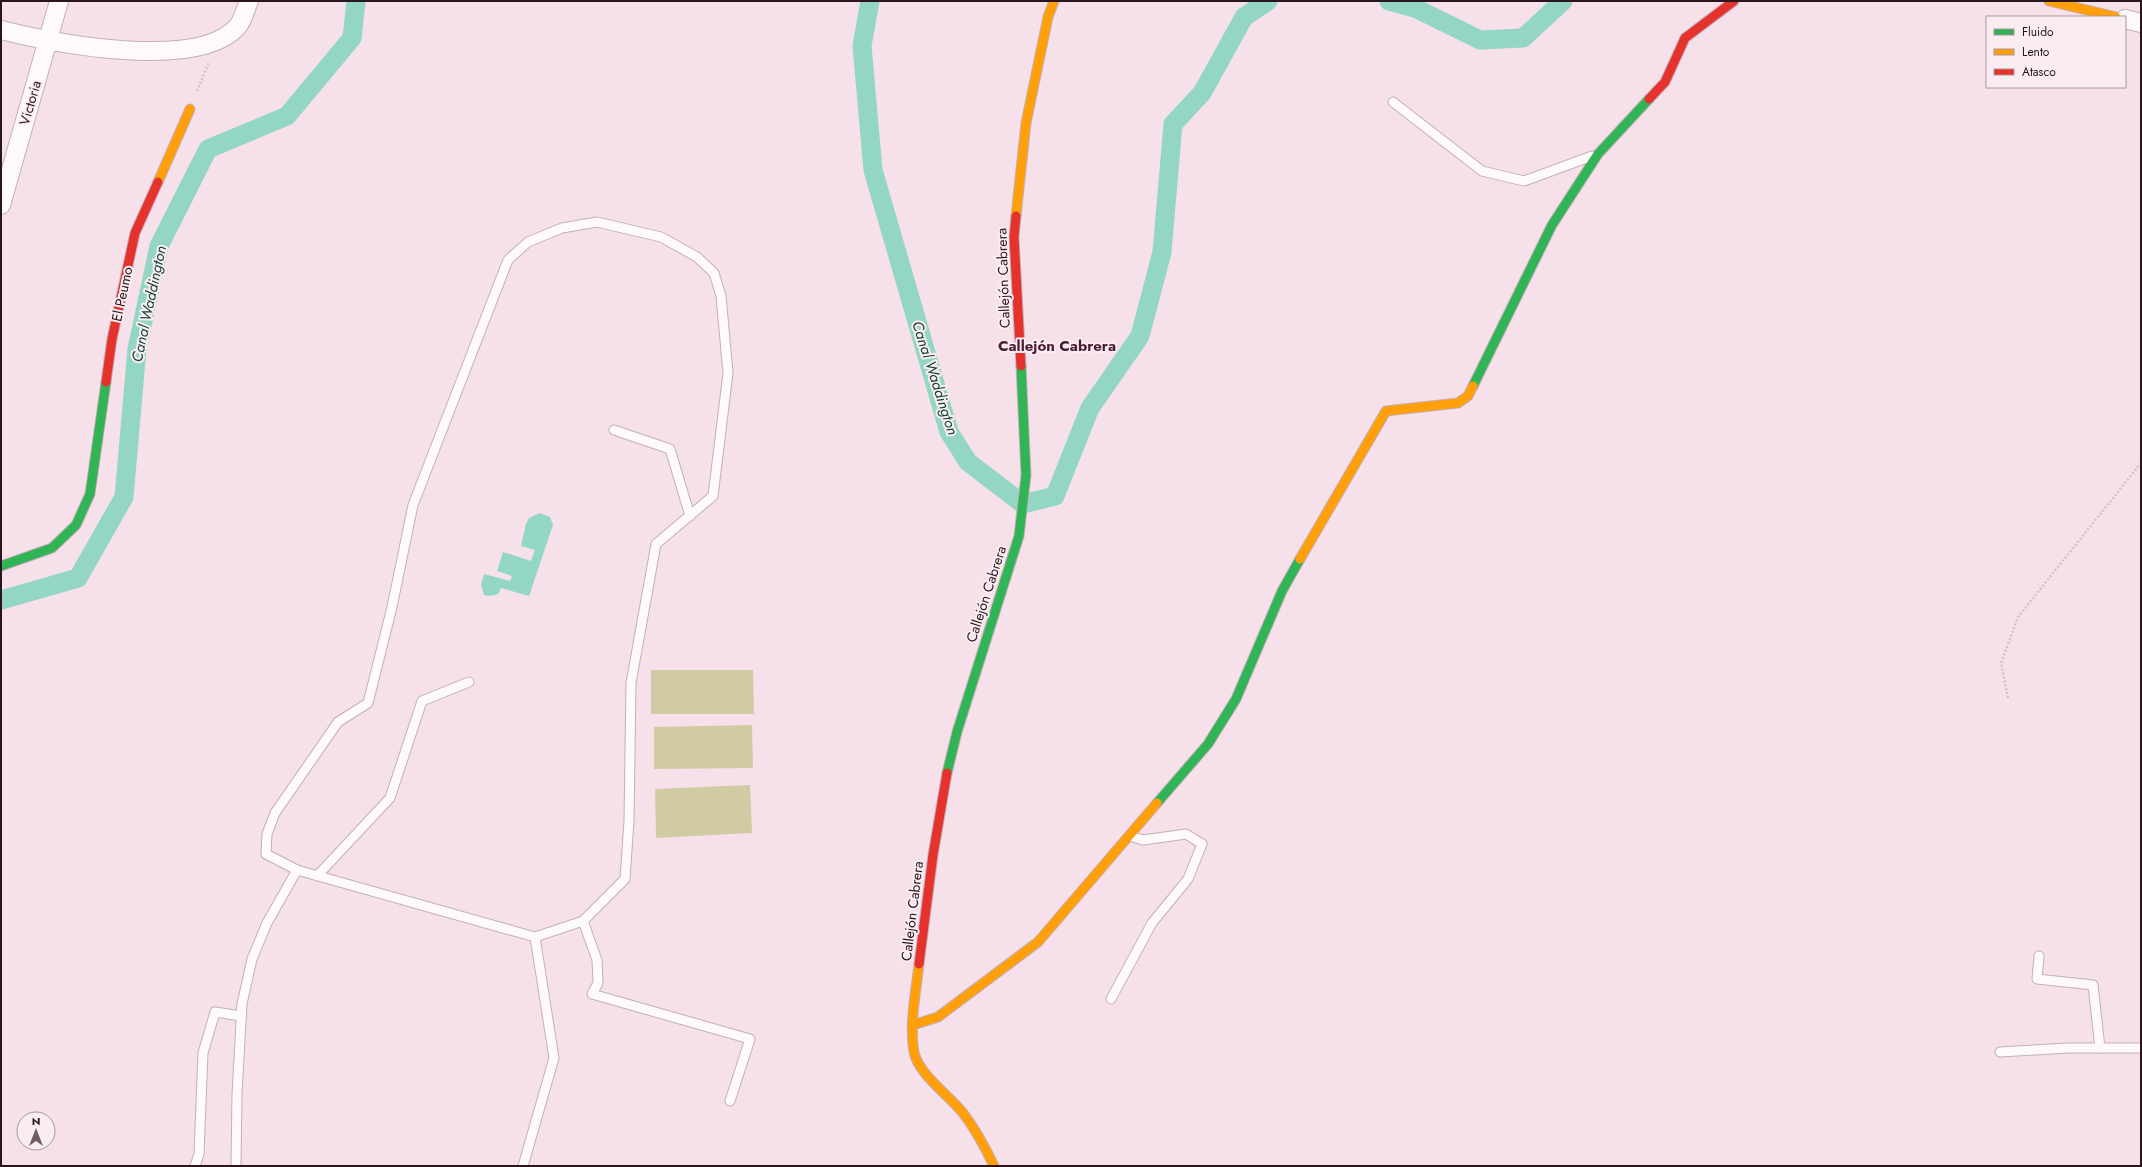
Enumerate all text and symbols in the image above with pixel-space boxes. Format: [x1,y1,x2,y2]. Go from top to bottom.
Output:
legend [1986,16,2126,88]
text: Fluido [2022,23,2054,41]
text: Lento [2022,43,2050,61]
text: Atasco [2022,63,2056,81]
street label: Victoria [14,78,46,128]
street label: Callejón Cabrera [991,228,1015,328]
water label: Canal Waddington [126,244,172,364]
street label: El Peumo [106,264,138,323]
water label: Canal Waddington [906,318,964,438]
district label: Callejón Cabrera [998,335,1116,357]
street label: Callejón Cabrera [961,543,1011,645]
street label: Callejón Cabrera [896,860,928,962]
north arrow [16,1111,56,1151]
text: N [32,1113,40,1129]

